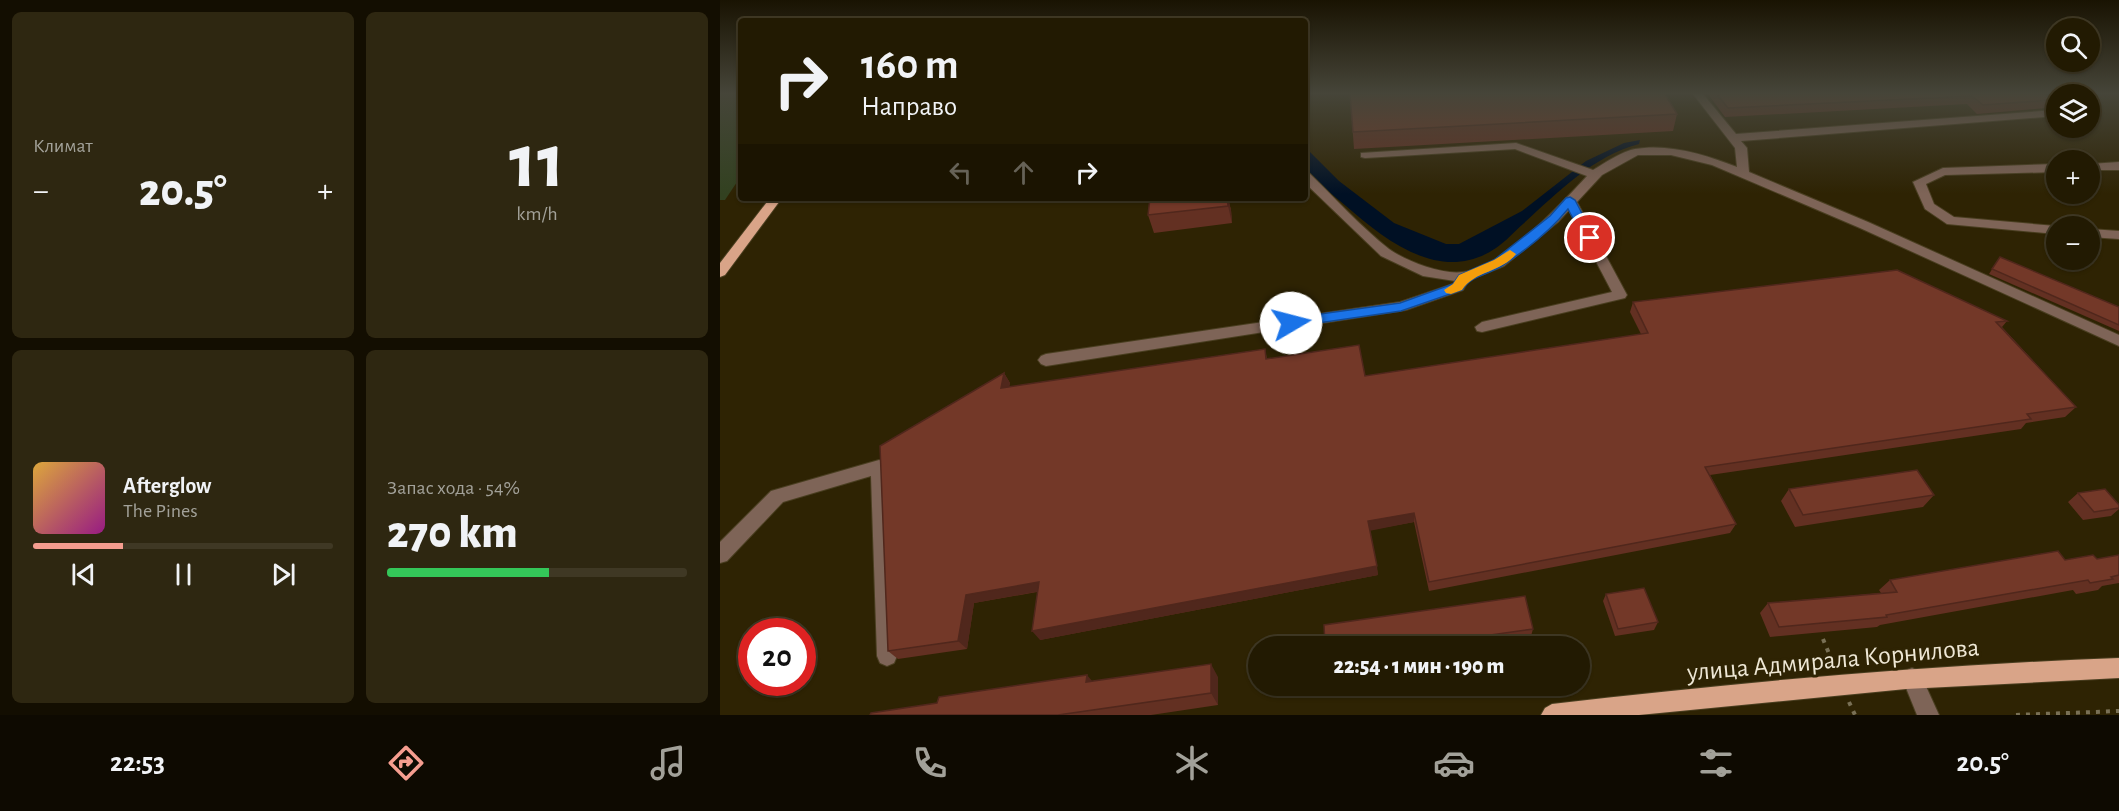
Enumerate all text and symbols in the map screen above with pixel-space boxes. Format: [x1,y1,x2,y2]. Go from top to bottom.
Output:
map controls [2046,18,2100,270]
button: search [2046,18,2100,72]
icon: right [762,42,840,120]
text: 160 m [861,44,959,86]
button: layers [2046,84,2100,138]
text: Направо [861,93,957,120]
text: 11 [509,124,565,202]
text: Климат [33,136,93,156]
button: + [2046,150,2100,204]
icon: left [944,156,977,189]
icon: ahead [1007,156,1040,189]
icon: right [1070,156,1103,189]
text: 20.5° [139,169,227,214]
text: − [33,175,49,208]
text: + [317,175,333,208]
text: km/h [516,204,558,224]
pin [1564,212,1615,263]
button: − [2046,216,2100,270]
icon: arrive [1573,221,1606,254]
position arrow [1259,291,1323,355]
text: Afterglow [123,475,211,497]
text: Запас хода · 54% [387,478,520,498]
text: The Pines [123,501,198,521]
text: 270 km [387,511,518,556]
icon: previous [67,558,100,591]
icon: pause [167,558,200,591]
icon: next [267,558,300,591]
speed limit sign: 20 [738,618,816,696]
street label: улица Адмирала Корнилова [1685,634,1980,686]
text: 22:54 · 1 мин · 190 m [1334,655,1504,677]
icon: directions [385,742,427,784]
icon: music [647,742,689,784]
icon: phone [909,742,951,784]
icon: climate [1171,742,1213,784]
icon: car [1433,742,1475,784]
icon: filters [1695,742,1737,784]
text: 22:53 [110,749,165,776]
text: 20.5° [1956,749,2009,776]

